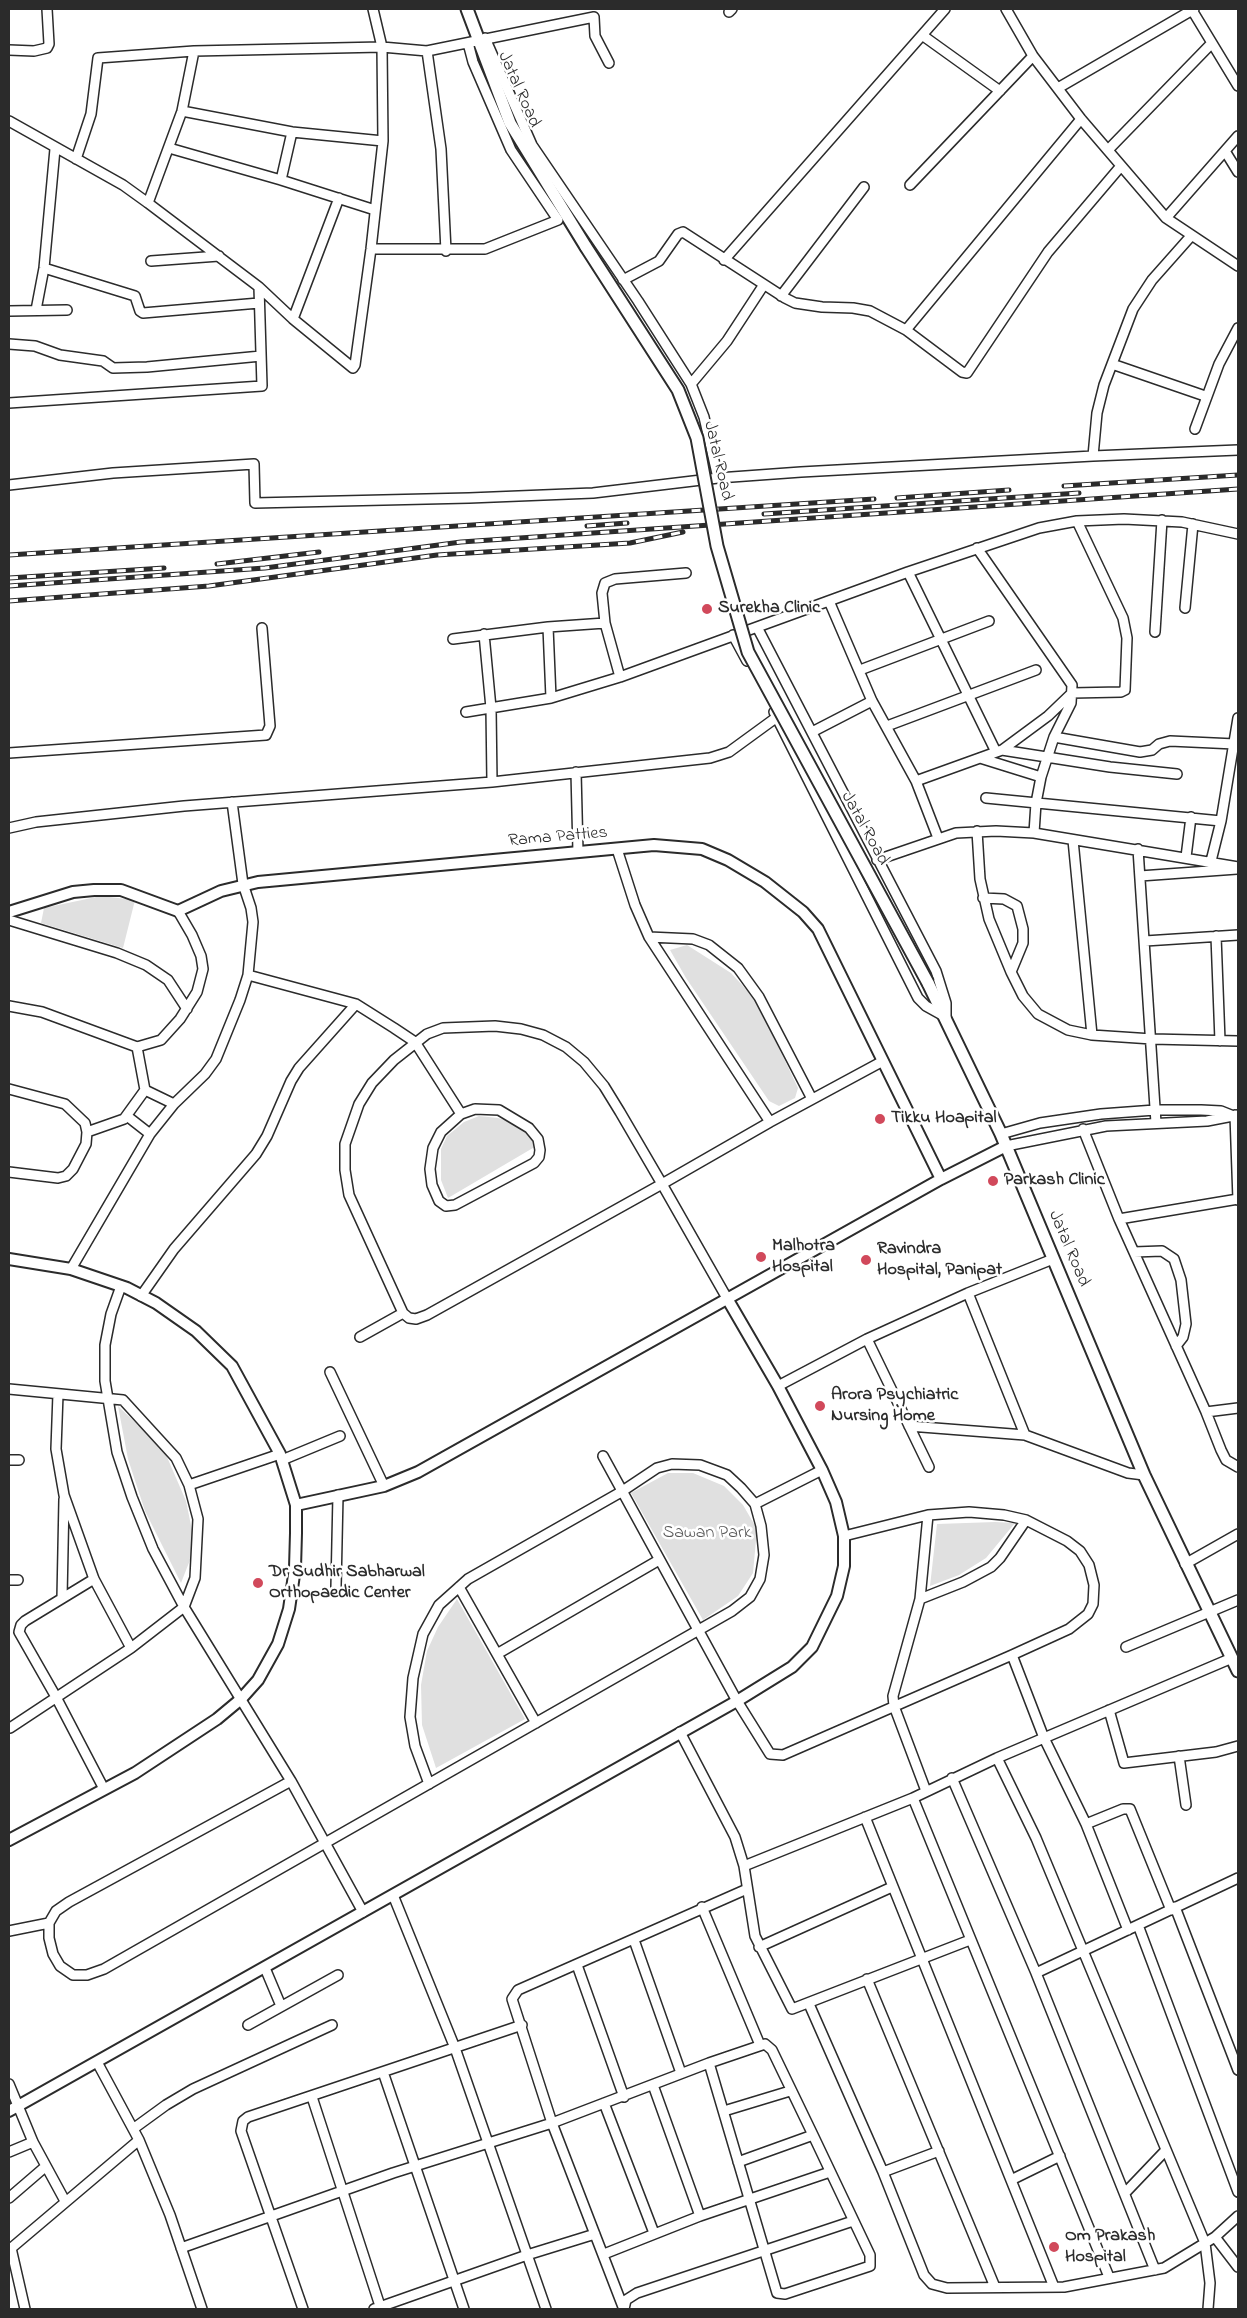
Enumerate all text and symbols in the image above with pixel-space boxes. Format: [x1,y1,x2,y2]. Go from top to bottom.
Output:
street label: Jatal Road [492,49,544,131]
street label: Jatal Road [697,419,737,503]
place label: Surekha Clinic [718,598,820,620]
marker: Surekha Clinic [700,602,714,616]
street label: Jatal Road [835,788,893,870]
street label: Rama Patties [508,823,608,853]
place label: Tikku Hoapital [891,1108,996,1130]
marker: Tikku Hoapital [873,1112,887,1126]
place label: Parkash Clinic [1004,1170,1105,1192]
marker: Parkash Clinic [986,1174,1000,1188]
street label: Jatal Road [1042,1208,1094,1290]
place label: Malhotra Hospital [772,1236,835,1278]
place label: Ravindra Hospital, Panipat [877,1239,1002,1282]
marker: Malhotra Hospital [754,1250,768,1264]
marker: Ravindra Hospital, Panipat [859,1253,873,1267]
place label: Arora Psychiatric Nursing Home [831,1385,958,1428]
marker: Arora Psychiatric Nursing Home [813,1399,827,1413]
park label: Sawan Park [663,1523,751,1545]
place label: Dr Sudhir Sabharwal Orthopaedic Center [269,1562,425,1605]
marker: Dr Sudhir Sabharwal Orthopaedic Center [251,1576,265,1590]
place label: Om Prakash Hospital [1065,2226,1155,2268]
marker: Om Prakash Hospital [1047,2240,1061,2254]

